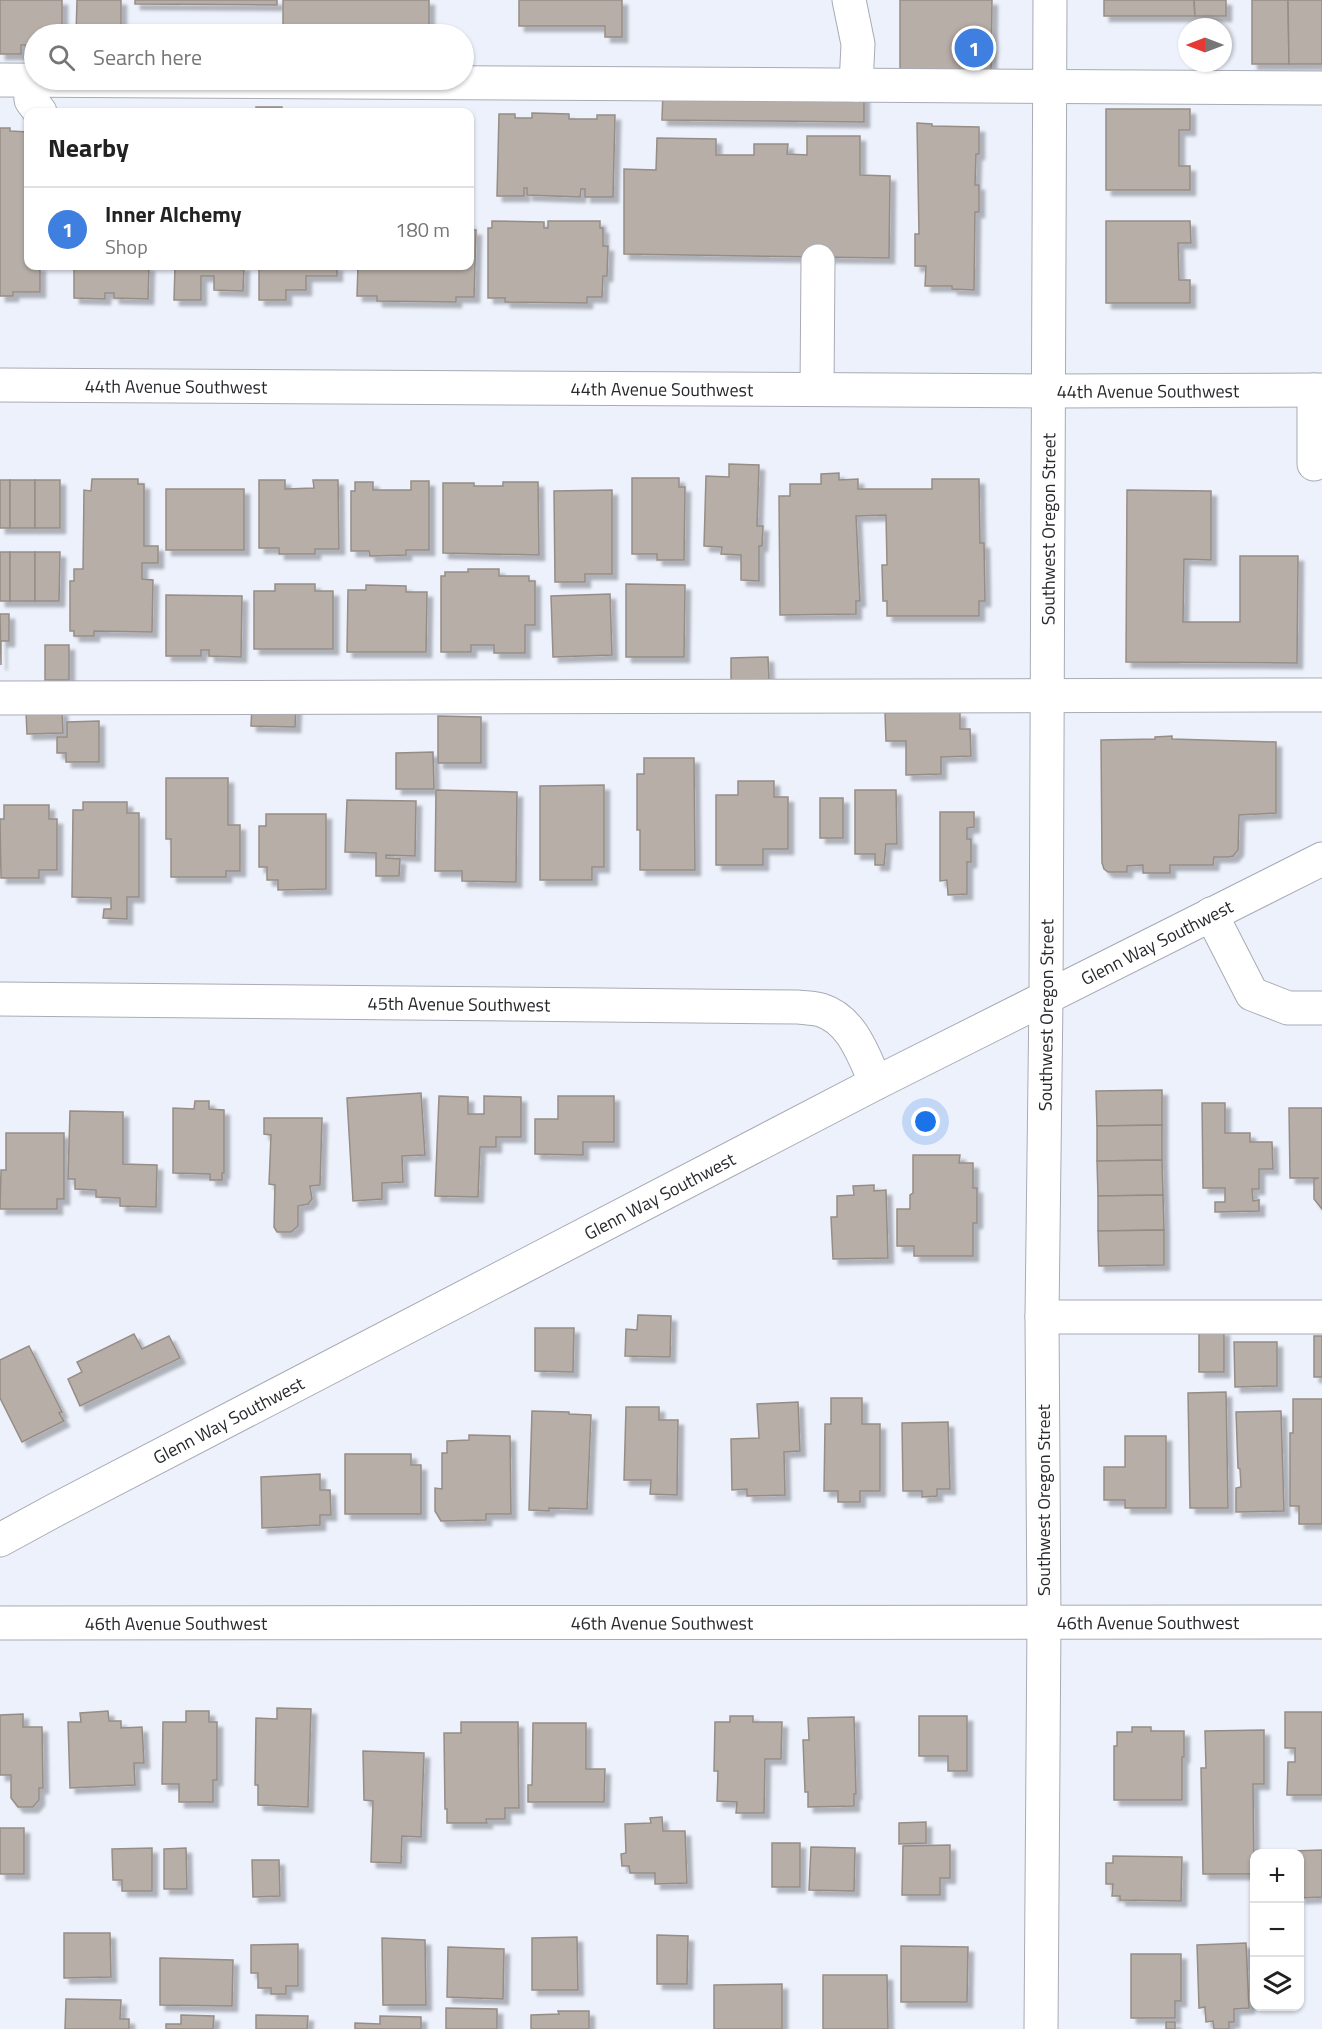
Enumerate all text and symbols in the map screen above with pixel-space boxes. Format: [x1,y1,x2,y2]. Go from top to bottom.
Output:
north arrow [1178,18,1232,72]
search box [24,24,474,90]
pin: 1 [954,26,994,70]
text: Search here [93,40,202,74]
icon: search [45,41,78,74]
text: Nearby [48,128,129,167]
text: Inner Alchemy [105,197,242,231]
text: 1 [62,214,73,245]
text: 180 m [395,214,450,245]
text: Shop [105,231,148,262]
street label: 44th Avenue Southwest [85,372,268,400]
street label: 44th Avenue Southwest [571,375,754,403]
street label: 44th Avenue Southwest [1057,377,1240,404]
street label: Southwest Oregon Street [1034,432,1062,625]
street label: Glenn Way Southwest [1076,892,1238,992]
street label: Southwest Oregon Street [1031,918,1060,1111]
street label: 45th Avenue Southwest [368,989,551,1018]
your location [911,1107,940,1136]
street label: Glenn Way Southwest [579,1145,740,1246]
street label: Glenn Way Southwest [148,1369,309,1470]
street label: Southwest Oregon Street [1030,1403,1057,1596]
street label: 46th Avenue Southwest [85,1609,268,1636]
street label: 46th Avenue Southwest [571,1609,754,1636]
street label: 46th Avenue Southwest [1057,1609,1240,1636]
map controls [1250,1849,1304,2011]
button: + [1250,1849,1304,1903]
button: − [1250,1903,1304,1957]
button: layers [1250,1957,1304,2011]

